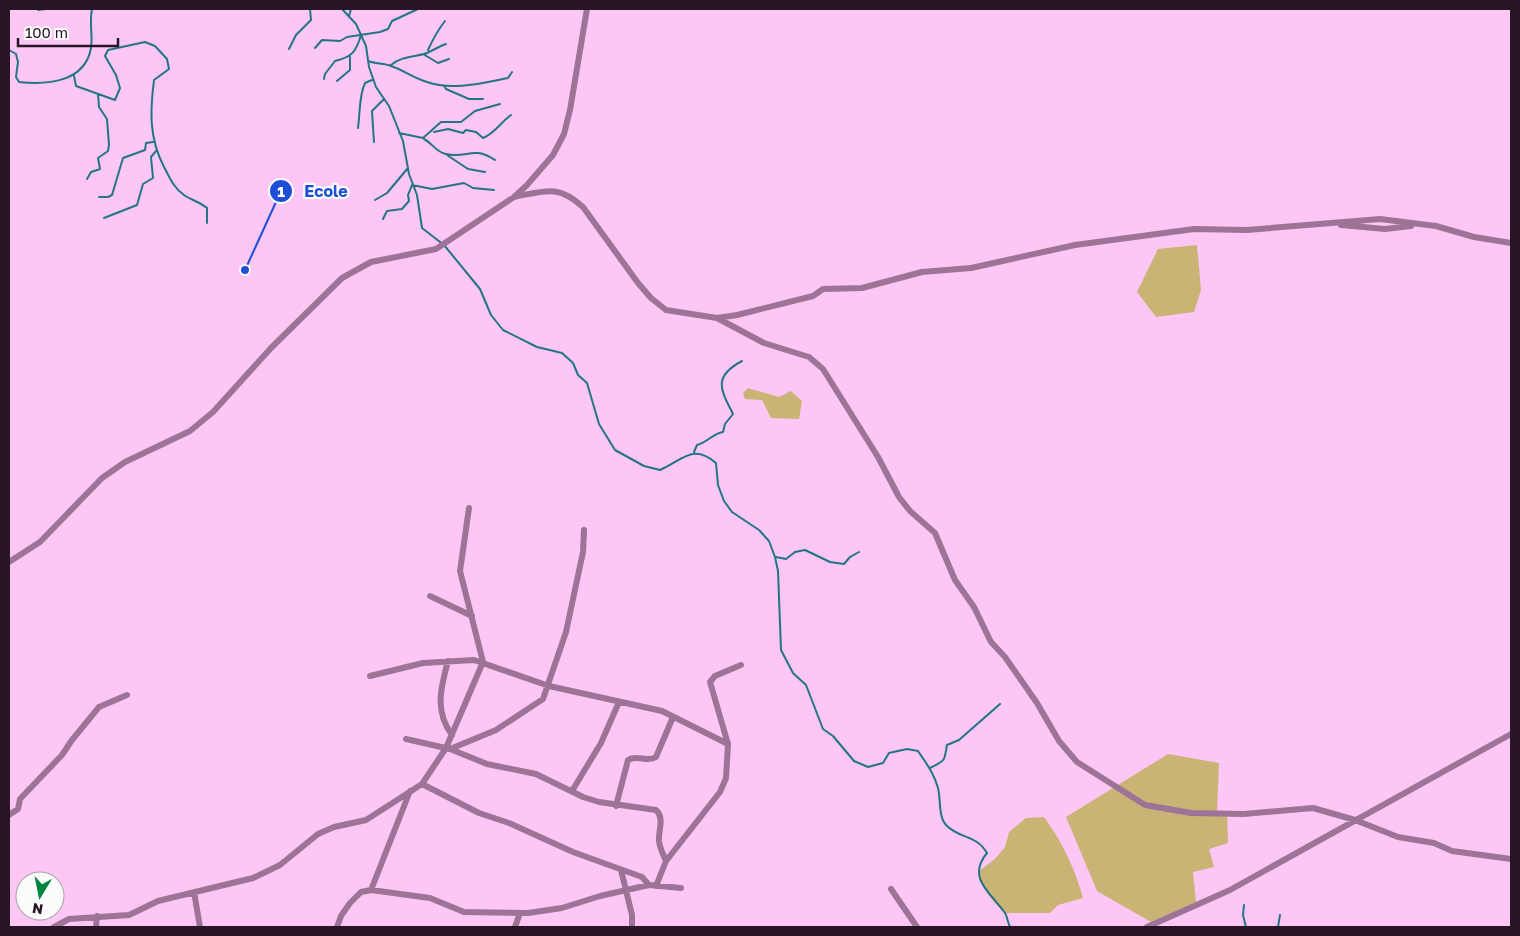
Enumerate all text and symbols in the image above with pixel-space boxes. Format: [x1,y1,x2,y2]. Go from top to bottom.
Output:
scale bar [18,15,118,47]
text: 100 m [25,23,68,41]
callout: Ecole [269,176,357,207]
text: Ecole [304,181,348,201]
text: 1 [277,182,285,200]
north arrow [15,871,65,921]
text: N [31,900,44,919]

